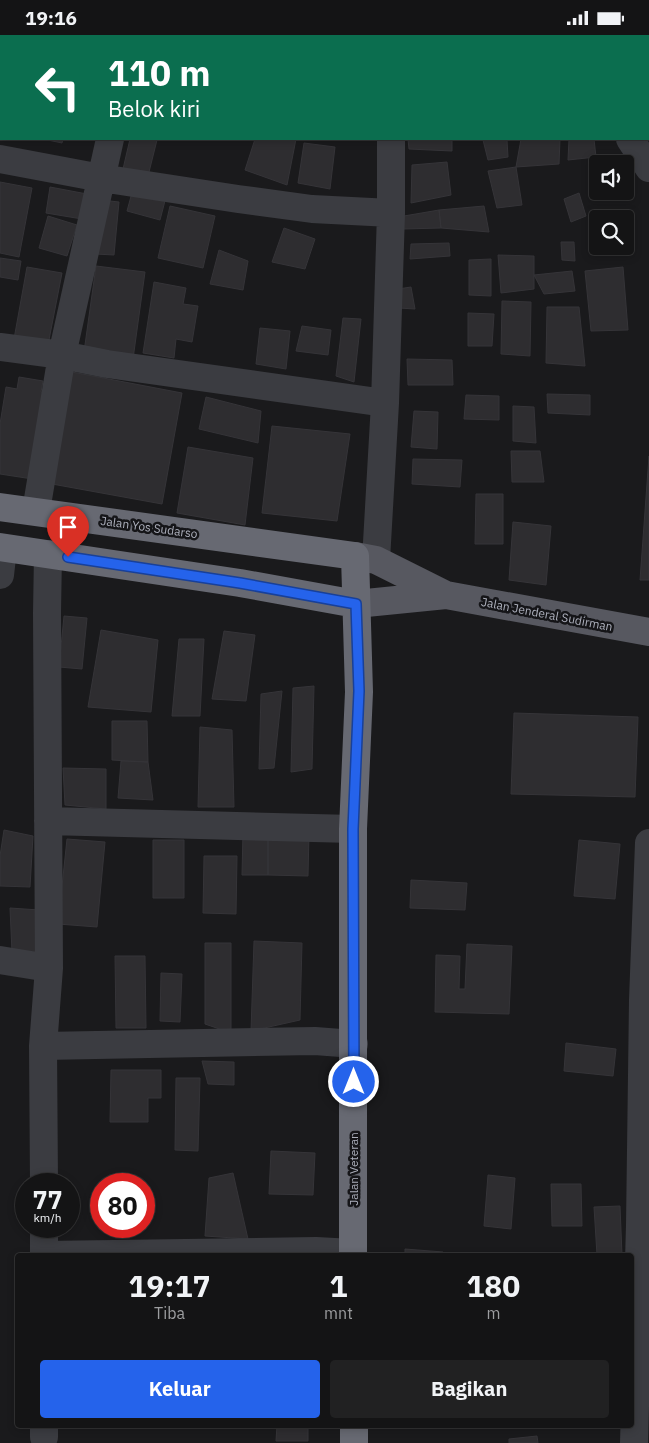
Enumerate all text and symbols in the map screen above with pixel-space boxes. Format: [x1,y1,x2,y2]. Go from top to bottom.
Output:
text: 19:16 [25,6,77,30]
text: 110 m [108,50,211,96]
icon: left [25,55,90,120]
text: Belok kiri [108,94,200,123]
map controls [589,155,634,255]
button: sound [589,155,634,200]
button: search [589,210,634,255]
pin [47,506,89,557]
icon: arrive [54,513,82,541]
street label: Jalan Yos Sudarso [99,513,199,541]
street label: Jalan Jenderal Sudirman [480,594,614,634]
position arrow [327,1055,379,1107]
street label: Jalan Veteran [346,1132,361,1206]
speed limit sign: 80 [90,1173,155,1238]
text: 77 [32,1183,63,1216]
text: km/h [33,1210,62,1225]
text: 19:17 [129,1266,211,1305]
text: 1 [329,1266,347,1305]
text: 180 [466,1266,520,1305]
text: Tiba [154,1303,185,1323]
text: mnt [324,1303,353,1323]
text: m [486,1303,500,1323]
button: Keluar [40,1360,320,1418]
button: Bagikan [330,1360,609,1418]

